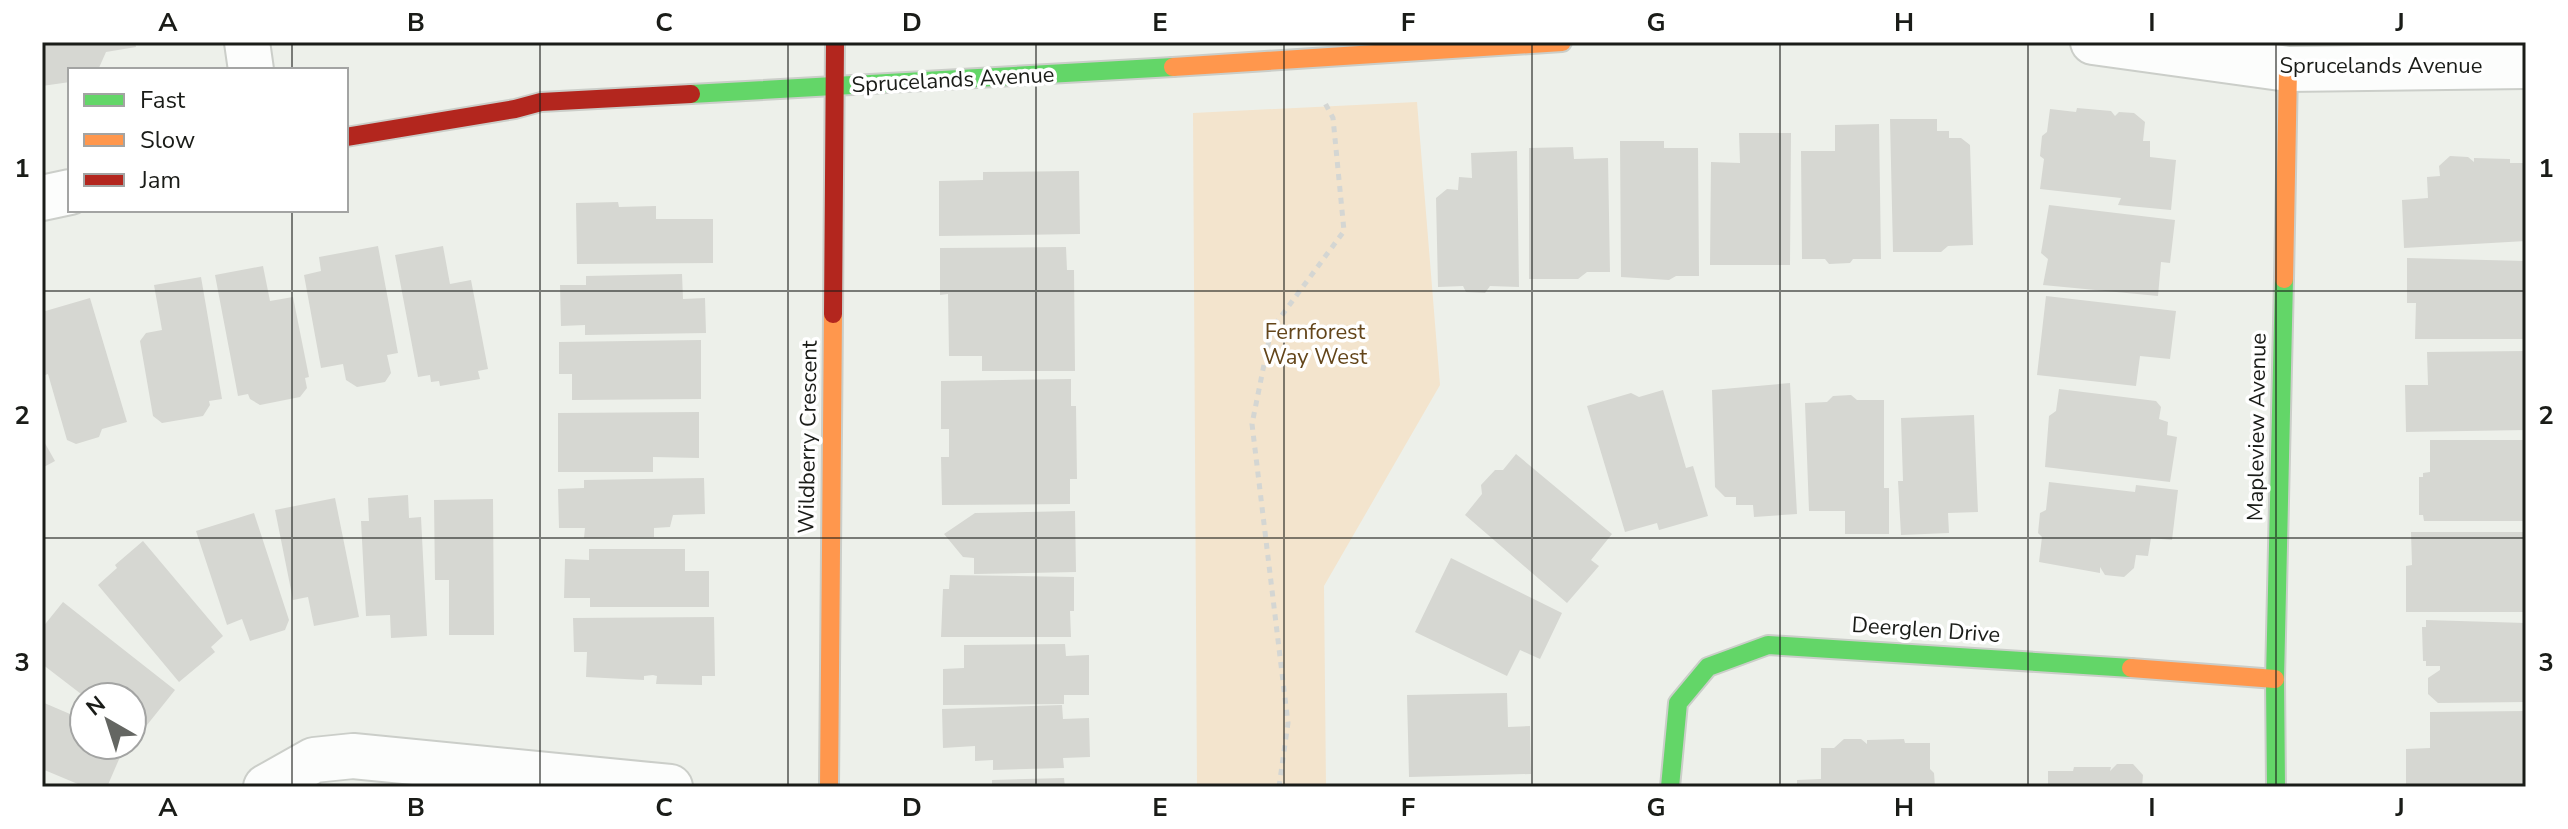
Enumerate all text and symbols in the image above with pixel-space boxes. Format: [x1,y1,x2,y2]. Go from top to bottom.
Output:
text: A [158,5,178,40]
text: B [407,5,425,40]
text: C [655,5,673,40]
text: D [902,5,922,40]
text: E [1152,5,1168,40]
text: F [1401,5,1415,40]
text: G [1646,5,1666,40]
text: H [1894,5,1914,40]
text: I [2148,5,2156,40]
text: J [2394,5,2405,40]
street label: Sprucelands Avenue [2280,51,2482,81]
street label: Sprucelands Avenue [851,60,1055,100]
legend [68,68,348,212]
text: Fast [140,84,186,116]
text: Slow [140,124,195,156]
text: 1 [14,151,30,186]
text: 1 [2538,151,2554,186]
text: Jam [139,164,181,196]
park label: Fernforest Way West [1263,317,1367,372]
street label: Mapleview Avenue [2240,333,2274,521]
street label: Wildberry Crescent [791,340,825,534]
text: 2 [14,398,30,433]
text: 2 [2538,398,2554,433]
street label: Deerglen Drive [1851,610,2001,650]
text: 3 [14,645,30,680]
text: 3 [2538,645,2554,680]
north arrow [68,681,148,761]
text: N [80,689,112,723]
text: A [158,790,178,825]
text: B [407,790,425,825]
text: C [655,790,673,825]
text: D [902,790,922,825]
text: E [1152,790,1168,825]
text: F [1401,790,1415,825]
text: G [1646,790,1666,825]
text: H [1894,790,1914,825]
text: I [2148,790,2156,825]
text: J [2394,790,2405,825]

